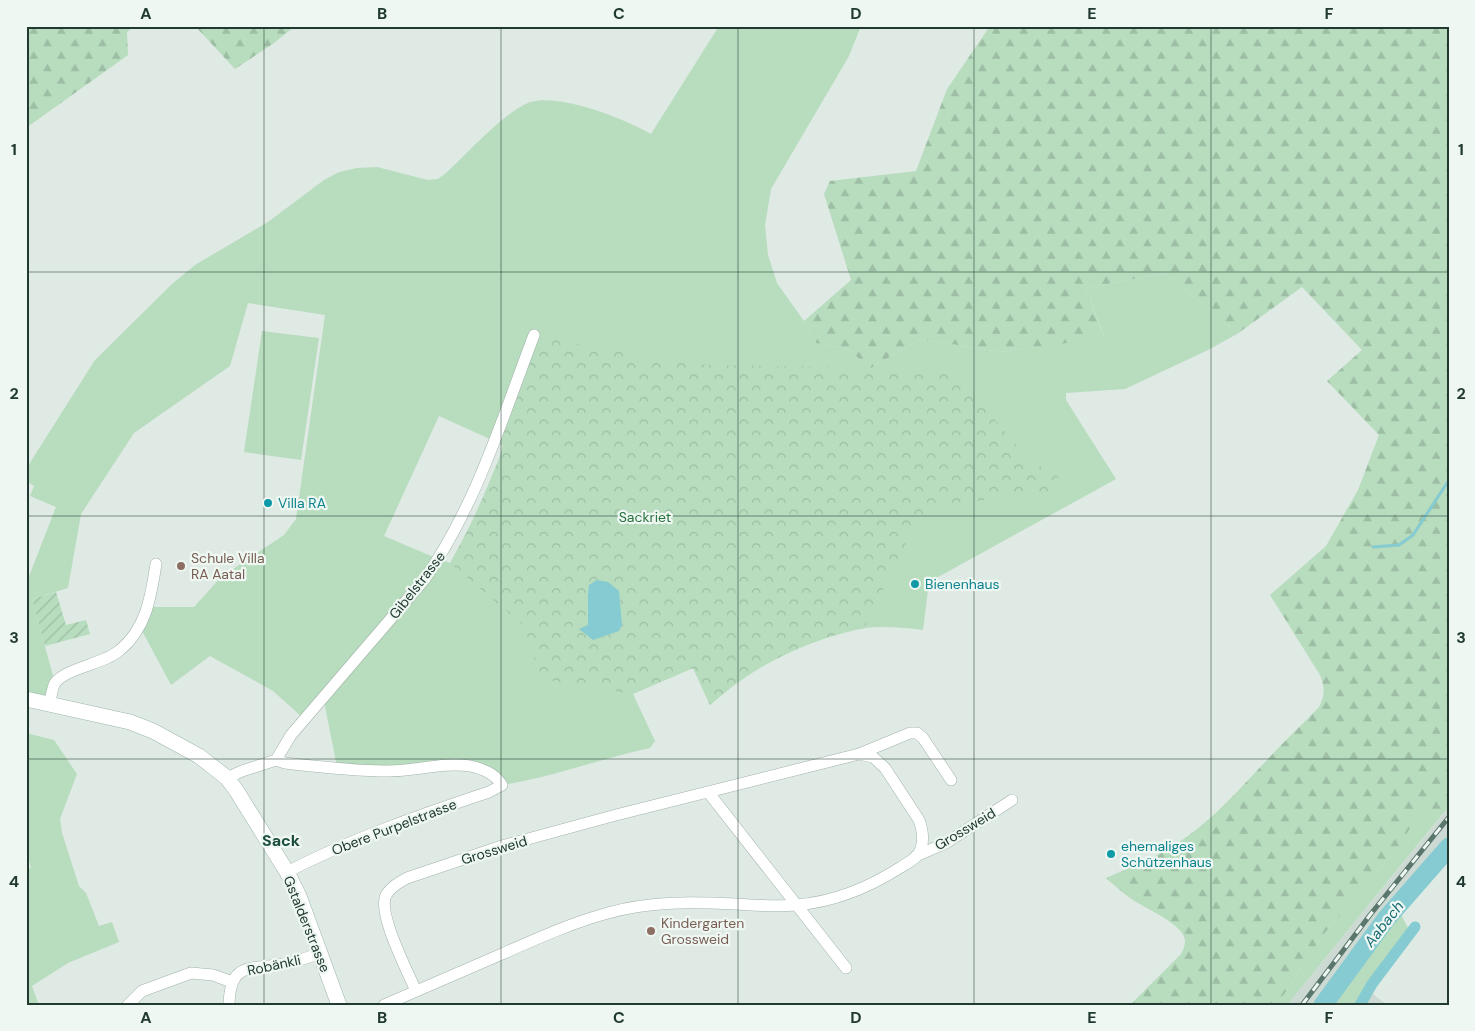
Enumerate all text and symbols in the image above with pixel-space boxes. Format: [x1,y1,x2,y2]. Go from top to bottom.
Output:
text: A [140,3,152,24]
text: B [377,3,387,24]
text: C [613,3,625,24]
text: D [850,3,862,24]
text: E [1087,3,1097,24]
text: F [1325,3,1334,24]
text: 1 [11,139,17,160]
text: 1 [1458,139,1464,160]
text: 2 [9,383,19,404]
text: 2 [1456,383,1466,404]
place label: Villa RA [278,494,326,512]
marker: Villa RA [262,497,274,509]
park label: Sackriet [619,508,671,526]
street label: Gibelstrasse [385,548,449,622]
place label: Schule Villa RA Aatal [191,549,265,583]
marker: Schule Villa RA Aatal [175,560,187,572]
place label: Bienenhaus [925,575,1000,593]
marker: Bienenhaus [909,578,921,590]
text: 3 [9,627,19,648]
text: 3 [1456,627,1466,648]
street label: Obere Purpelstrasse [329,795,459,859]
street label: Grossweid [931,804,999,854]
district label: Sack [262,830,301,851]
street label: Grossweid [459,831,529,869]
place label: ehemaliges Schützenhaus [1121,837,1212,871]
marker: ehemaliges Schützenhaus [1105,848,1117,860]
text: 4 [9,871,19,892]
text: 4 [1456,871,1466,892]
street label: Gstalderstrasse [279,873,335,975]
water label: Aabach [1359,897,1408,952]
place label: Kindergarten Grossweid [661,914,744,948]
marker: Kindergarten Grossweid [645,925,657,937]
street label: Robänkli [246,951,302,979]
text: A [140,1007,152,1028]
text: B [377,1007,387,1028]
text: C [613,1007,625,1028]
text: D [850,1007,862,1028]
text: E [1087,1007,1097,1028]
text: F [1325,1007,1334,1028]

